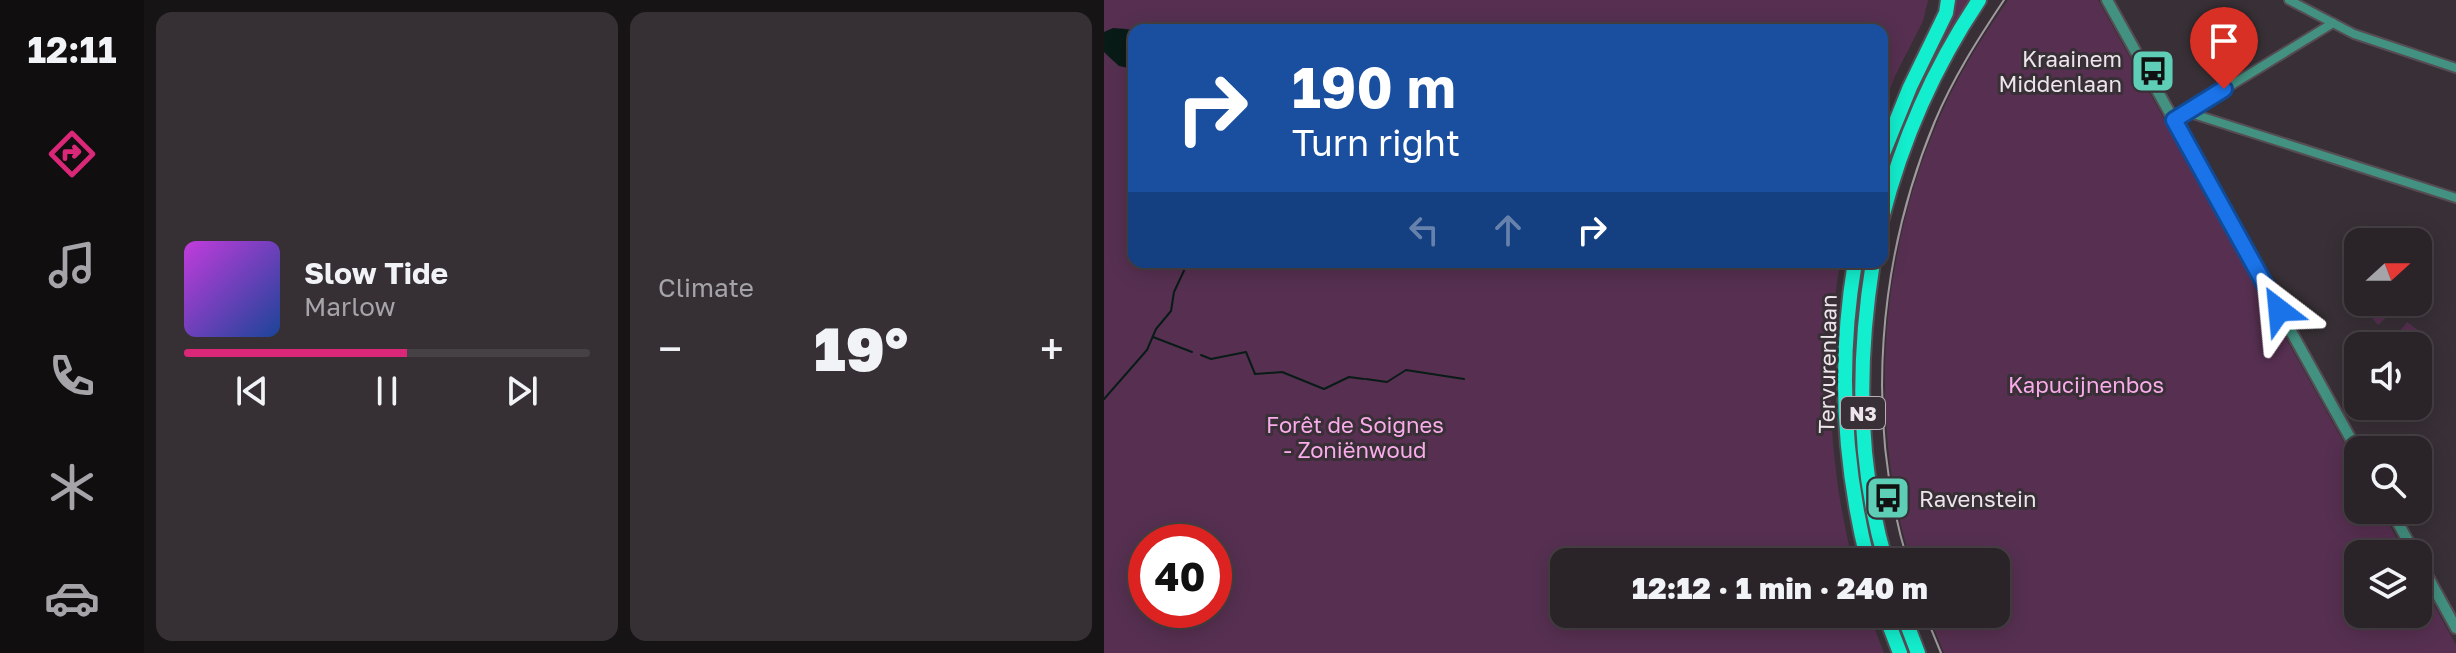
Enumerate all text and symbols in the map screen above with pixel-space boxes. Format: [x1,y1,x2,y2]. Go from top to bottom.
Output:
pin [2190,7,2258,89]
icon: arrive [2202,19,2246,63]
text: 12:11 [27,28,117,71]
place label: Kraainem Middenlaan [1998,45,2122,97]
bus stop icon: Kraainem Middenlaan [2129,47,2177,95]
text: 190 m [1292,53,1456,120]
icon: right [1160,56,1264,160]
text: Turn right [1292,121,1460,164]
icon: directions [44,126,100,182]
icon: left [1402,208,1446,252]
icon: ahead [1486,208,1530,252]
icon: right [1570,208,1614,252]
north arrow [2344,228,2432,316]
map controls [2344,228,2432,628]
icon: music [44,237,100,293]
text: Slow Tide [304,255,448,291]
position arrow [2237,268,2321,352]
text: Climate [658,272,754,303]
text: Marlow [304,291,396,322]
street label: Tervurenlaan [1812,294,1842,434]
text: 19° [814,312,908,384]
text: − [658,322,682,375]
text: + [1040,322,1064,375]
button: sound [2344,332,2432,420]
icon: phone [44,348,100,404]
icon: previous [230,369,274,413]
icon: pause [365,369,409,413]
icon: next [500,369,544,413]
park label: Kapucijnenbos [2008,371,2164,398]
road number: N3 [1841,397,1885,429]
park label: Forêt de Soignes - Zoniënwoud [1266,411,1444,463]
button: search [2344,436,2432,524]
icon: climate [44,459,100,515]
bus stop icon: Ravenstein [1864,474,1912,522]
place label: Ravenstein [1919,485,2037,512]
speed limit sign: 40 [1128,524,1232,628]
button: layers [2344,540,2432,628]
icon: car [44,570,100,626]
text: 12:12 · 1 min · 240 m [1632,570,1928,606]

